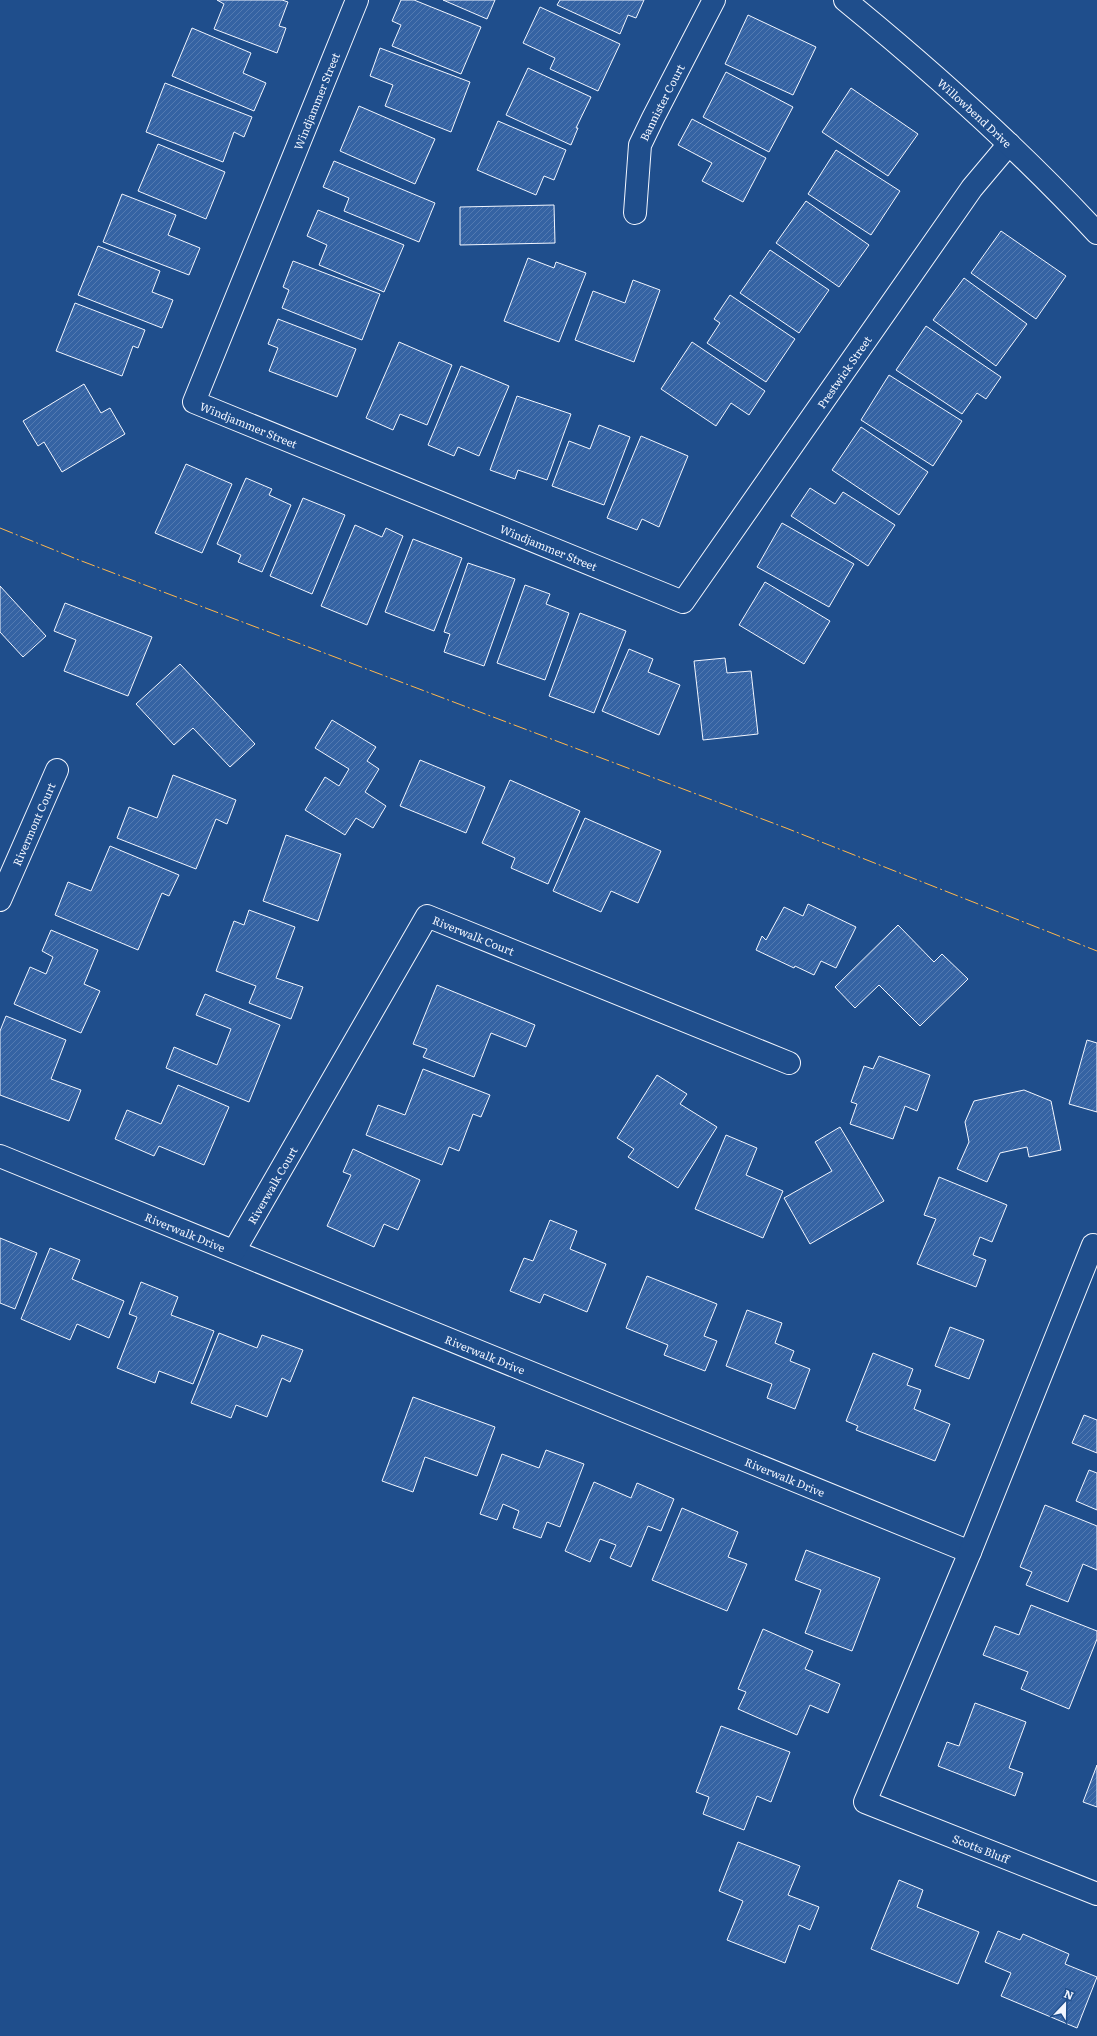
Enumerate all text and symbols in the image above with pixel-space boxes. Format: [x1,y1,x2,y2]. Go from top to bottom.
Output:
street label: Windjammer Street [289,49,343,152]
street label: Bannister Court [635,61,688,143]
street label: Willowbend Drive [934,74,1016,151]
street label: Prestwick Street [813,332,875,411]
street label: Windjammer Street [198,397,300,452]
street label: Windjammer Street [498,520,600,574]
street label: Rivermont Court [8,779,59,868]
street label: Riverwalk Court [430,911,518,959]
street label: Riverwalk Court [243,1143,301,1227]
street label: Riverwalk Drive [143,1208,228,1255]
street label: Riverwalk Drive [443,1331,528,1378]
street label: Riverwalk Drive [743,1453,828,1500]
street label: Scotts Bluff [950,1830,1013,1867]
north arrow [1045,1984,1085,2024]
text: N [1062,1985,1076,2003]

